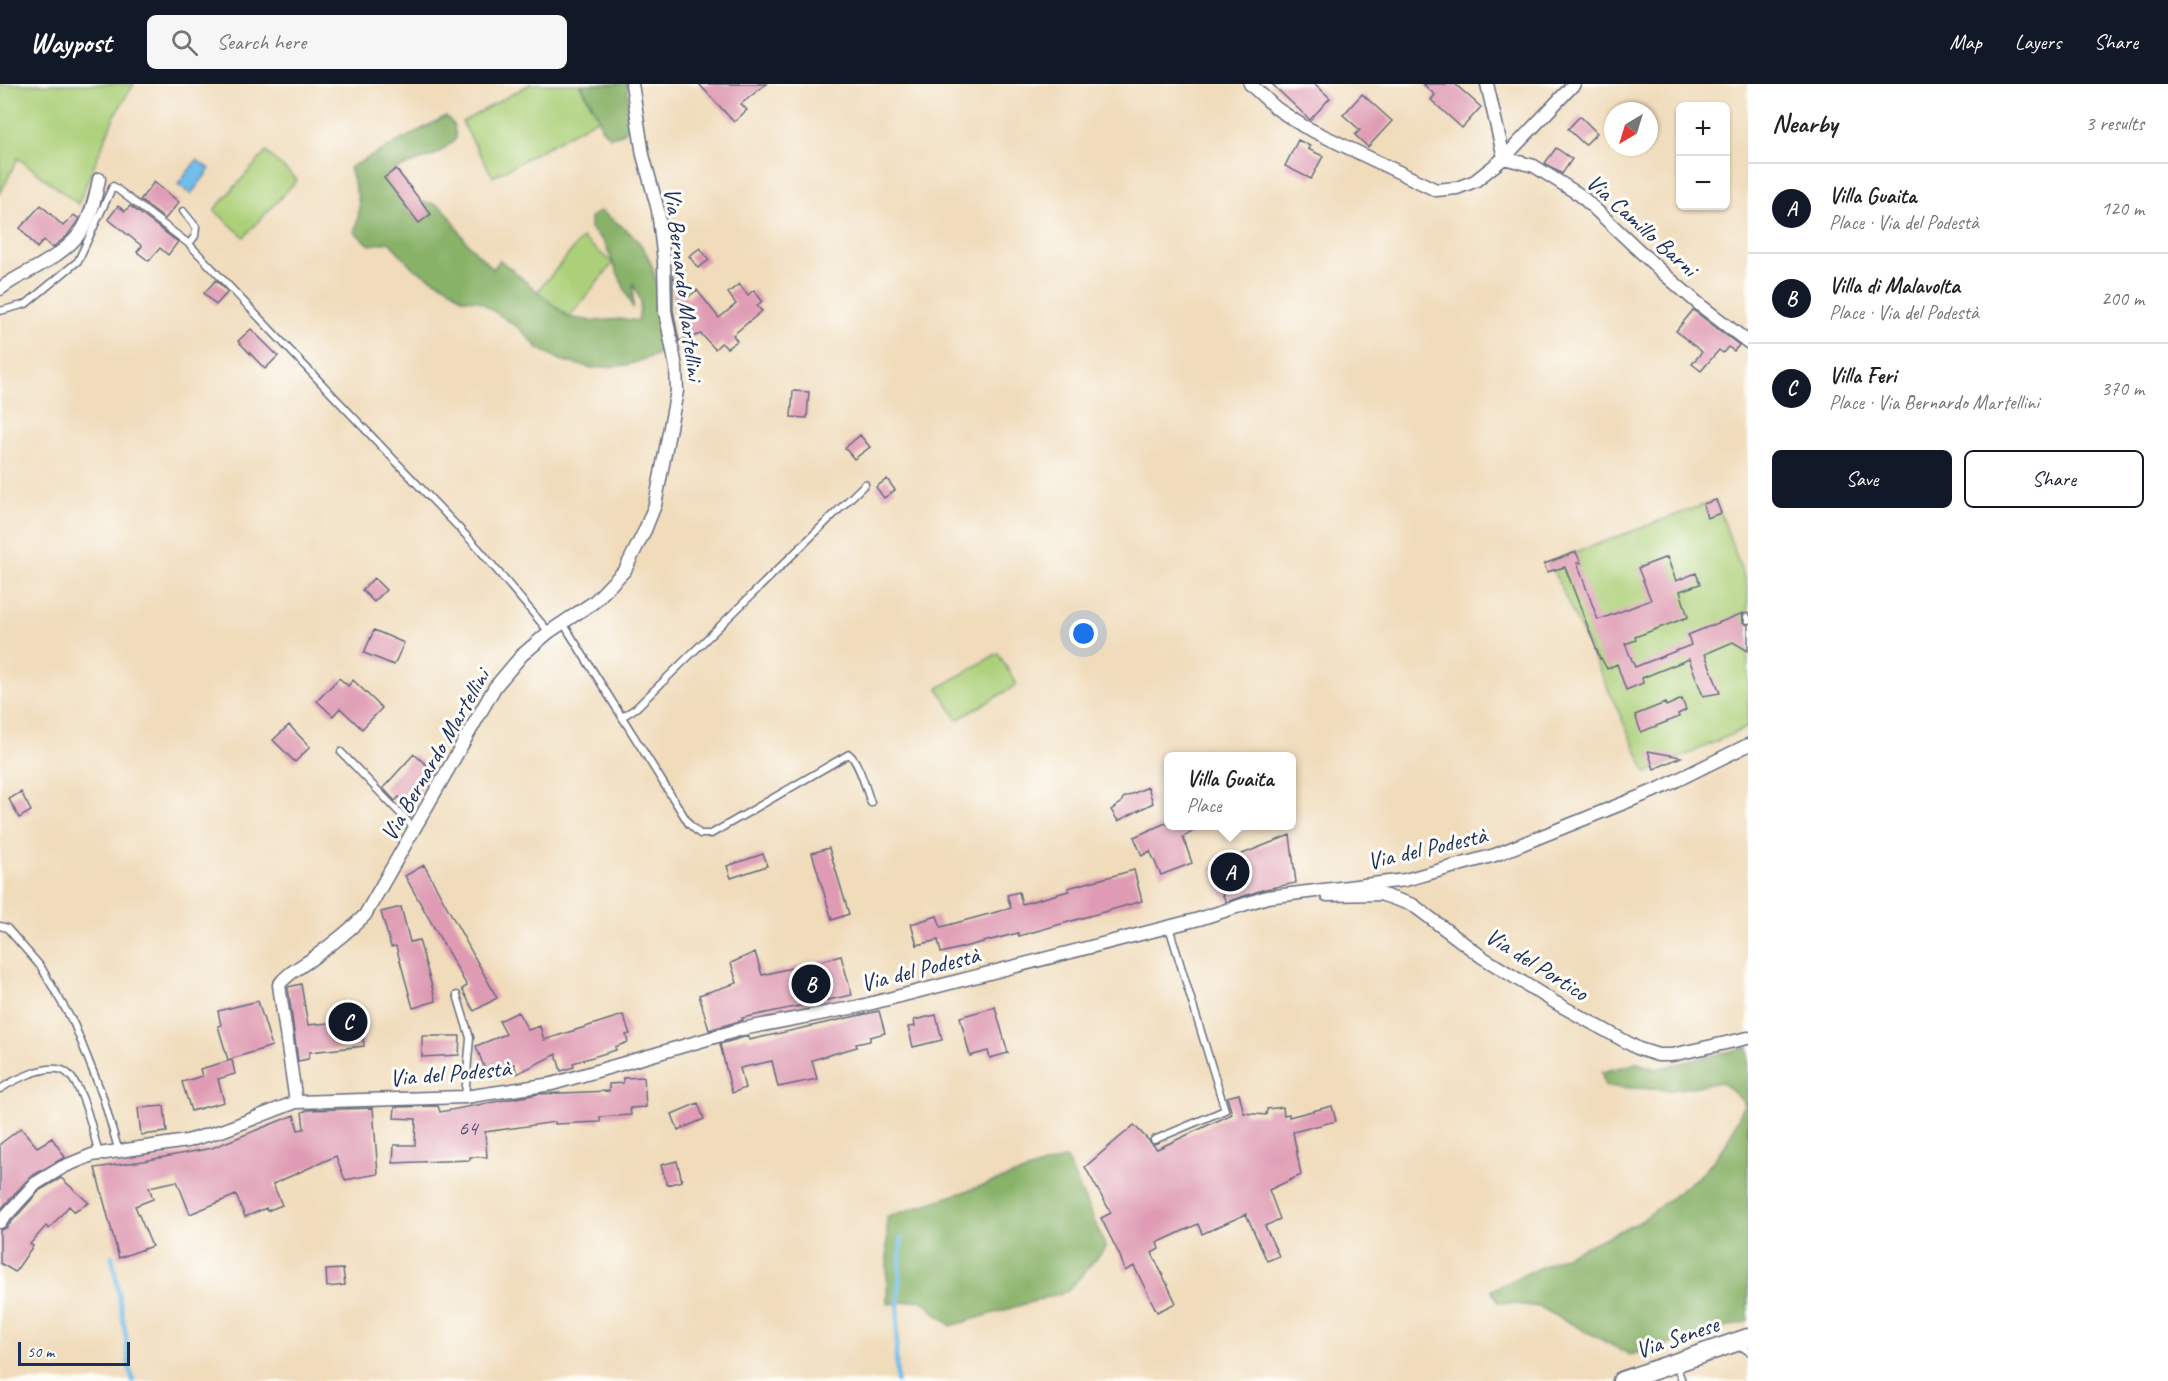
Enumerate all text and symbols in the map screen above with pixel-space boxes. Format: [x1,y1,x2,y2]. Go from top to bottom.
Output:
search box [147,15,567,69]
text: Waypost [30,25,111,60]
icon: search [168,26,201,59]
text: Search here [216,28,306,56]
text: Map [1949,29,1982,55]
text: Layers [2015,29,2061,55]
text: Share [2094,29,2138,55]
north arrow [1604,102,1658,156]
map controls [1676,102,1730,210]
button: + [1676,102,1730,156]
text: Nearby [1772,107,1837,140]
text: 3 results [2085,111,2144,136]
button: − [1676,156,1730,210]
street label: Via Camillo Barni [1580,167,1706,285]
text: Villa Guaita [1829,182,1916,210]
street label: Via Bernardo Martellini [657,186,711,385]
text: A [1786,196,1797,221]
text: 120 m [2101,196,2144,221]
text: Place · Via del Podestà [1829,210,1979,235]
text: Villa di Malavolta [1829,272,1960,300]
text: B [1786,286,1797,311]
text: 200 m [2101,286,2144,311]
text: Place · Via del Podestà [1829,300,1979,325]
text: Villa Feri [1829,362,1896,390]
text: C [1787,376,1796,401]
text: 370 m [2101,376,2144,401]
text: Place · Via Bernardo Martellini [1829,390,2039,415]
button: Save [1772,450,1952,508]
button: Share [1964,450,2144,508]
your location [1069,619,1098,648]
street label: Via Bernardo Martellini [374,661,498,846]
popup [1164,752,1296,830]
text: Villa Guaita [1186,765,1274,793]
text: Place [1186,793,1222,818]
street label: Via del Podestà [1364,819,1491,876]
pin: A [1210,850,1250,894]
street label: Via del Portico [1480,921,1595,1008]
street label: Via del Podestà [857,939,984,998]
pin: B [792,962,830,1006]
pin: C [328,1000,368,1044]
street label: Via del Podestà [388,1053,513,1093]
house number: 64 [459,1115,480,1141]
street label: Via Senese [1632,1308,1724,1365]
scale bar [18,1339,130,1366]
text: 50 m [27,1342,54,1362]

